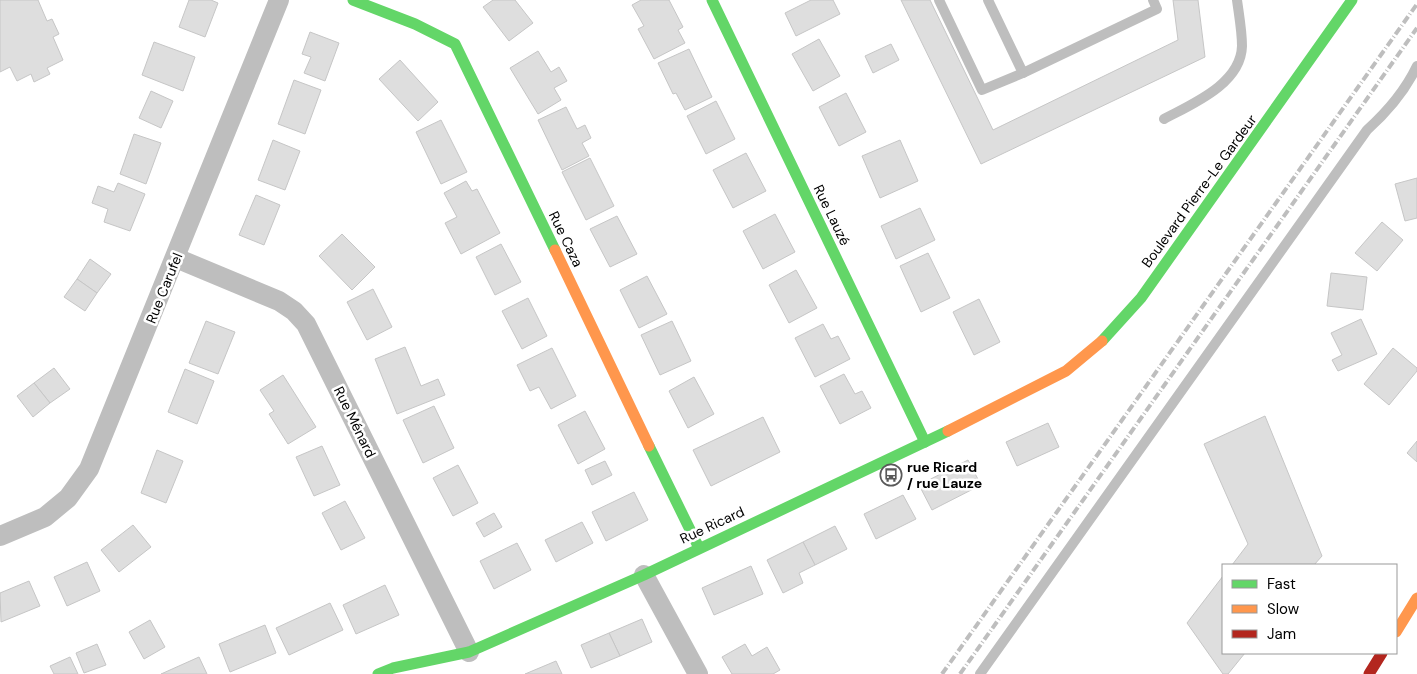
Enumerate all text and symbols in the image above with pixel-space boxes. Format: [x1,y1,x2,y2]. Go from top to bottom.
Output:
street label: Boulevard Pierre-Le Gardeur [1137,111,1261,271]
street label: Rue Lauzé [810,182,854,248]
street label: Rue Caza [545,208,587,270]
street label: Rue Carufel [142,250,186,326]
street label: Rue Ménard [330,383,380,461]
place label: rue Ricard / rue Lauze [907,458,982,492]
bus stop icon: rue Ricard / rue Lauze [879,463,903,487]
street label: Rue Ricard [677,502,747,548]
legend [1222,564,1397,654]
text: Fast [1267,574,1296,594]
text: Slow [1267,599,1300,619]
text: Jam [1267,624,1296,644]

